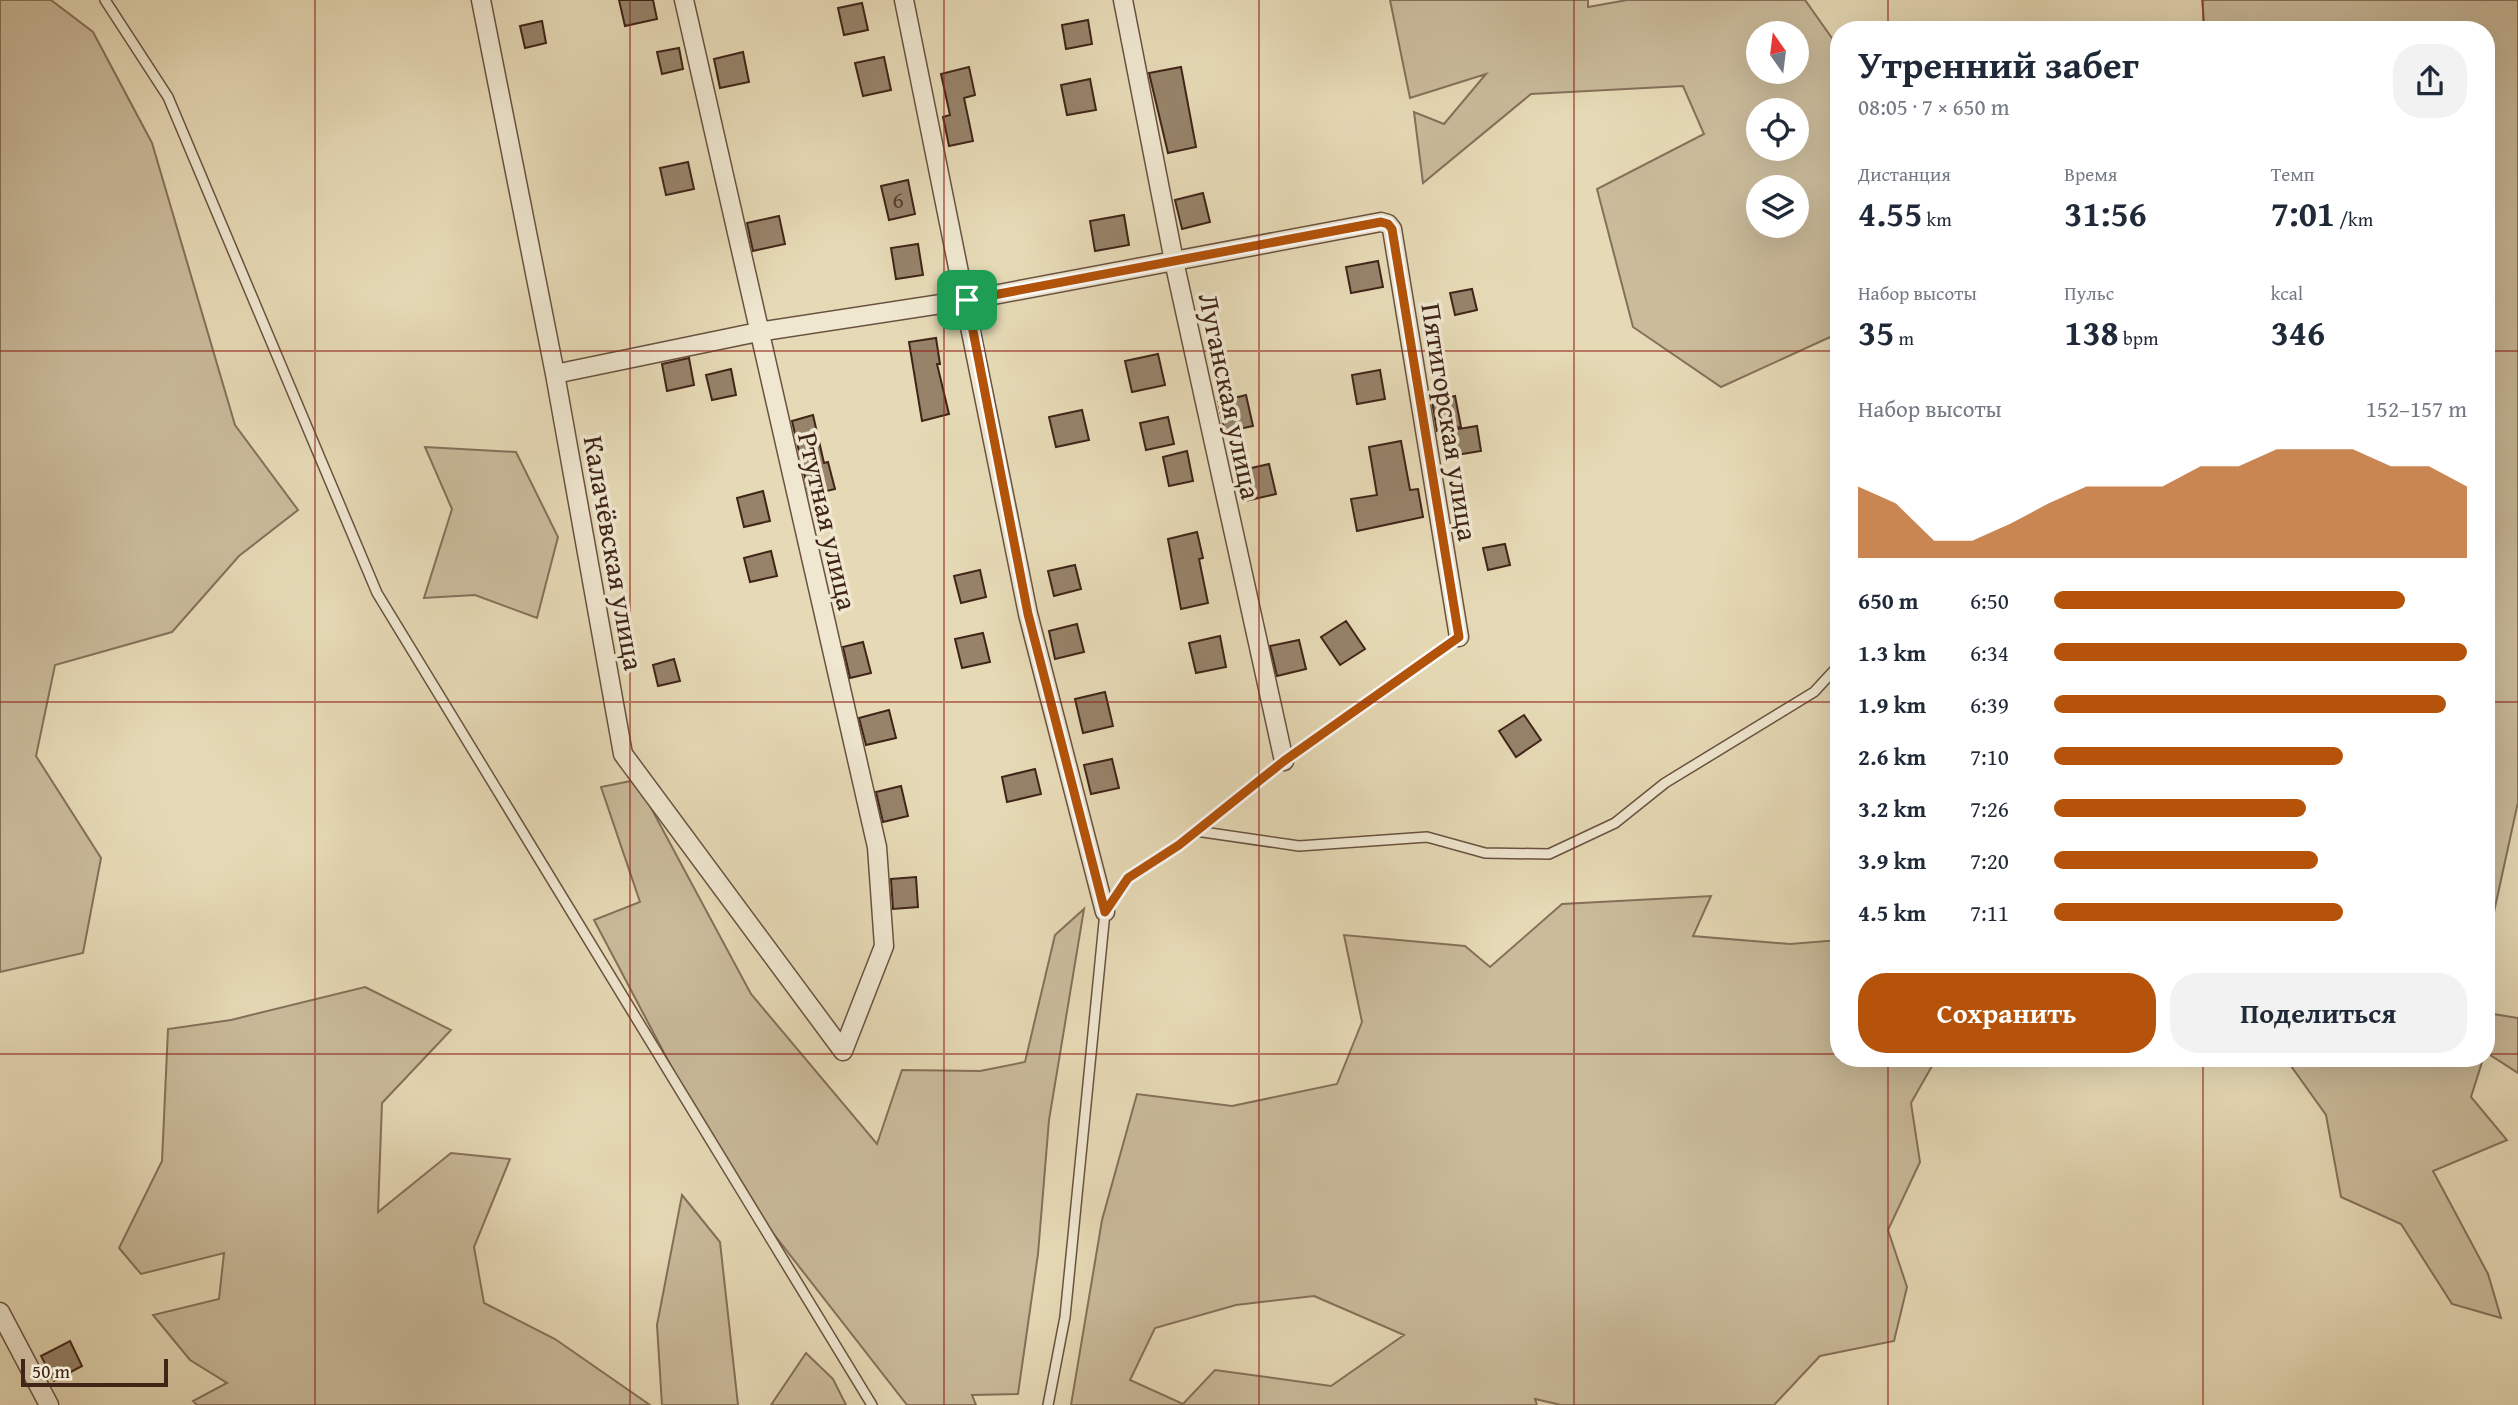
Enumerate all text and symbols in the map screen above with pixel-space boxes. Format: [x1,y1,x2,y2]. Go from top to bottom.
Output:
north arrow [1746,21,1810,84]
map controls [1746,21,1809,238]
text: Утренний забег [1858,36,2139,92]
button: share [2393,44,2467,118]
text: 08:05 · 7 × 650 m [1858,90,2010,123]
button: locate [1746,98,1809,161]
text: Дистанция [1858,160,1951,188]
text: Время [2064,160,2117,188]
text: Темп [2271,160,2315,188]
button: layers [1746,175,1809,238]
house number: 6 [892,182,904,217]
text: 4.55 [1858,188,1922,239]
text: 31:56 [2064,188,2147,239]
text: 7:01 [2271,188,2335,239]
text: km [1922,205,1952,233]
text: /km [2335,205,2373,233]
pin [937,270,997,330]
text: Набор высоты [1858,279,1977,307]
text: Пульс [2064,279,2114,307]
text: kcal [2271,279,2303,307]
icon: arrive [948,281,986,319]
street label: Луганская улица [1189,289,1272,503]
street label: Пятигорская улица [1411,300,1490,544]
text: 35 [1858,307,1894,358]
text: 138 [2064,307,2119,358]
text: 346 [2271,307,2325,358]
text: m [1894,324,1914,352]
text: bpm [2119,324,2159,352]
text: Набор высоты [1858,392,2002,425]
text: 152–157 m [2366,392,2467,425]
street label: Ртутная улица [788,428,869,615]
street label: Калачёвская улица [574,432,655,674]
text: 650 m [1858,584,1919,617]
text: 6:50 [1970,584,2009,617]
text: 1.3 km [1858,636,1926,669]
text: 6:34 [1970,636,2009,669]
text: 1.9 km [1858,688,1926,721]
text: 6:39 [1970,688,2009,721]
text: 2.6 km [1858,740,1926,773]
text: 7:10 [1970,740,2009,773]
text: 3.2 km [1858,792,1926,825]
text: 7:26 [1970,792,2009,825]
text: 3.9 km [1858,844,1926,877]
text: 7:20 [1970,844,2009,877]
text: 4.5 km [1858,896,1926,929]
text: 7:11 [1970,896,2009,929]
button: Сохранить [1858,973,2156,1053]
button: Поделиться [2170,973,2467,1053]
scale bar [21,1356,168,1388]
text: 50 m [32,1357,70,1385]

